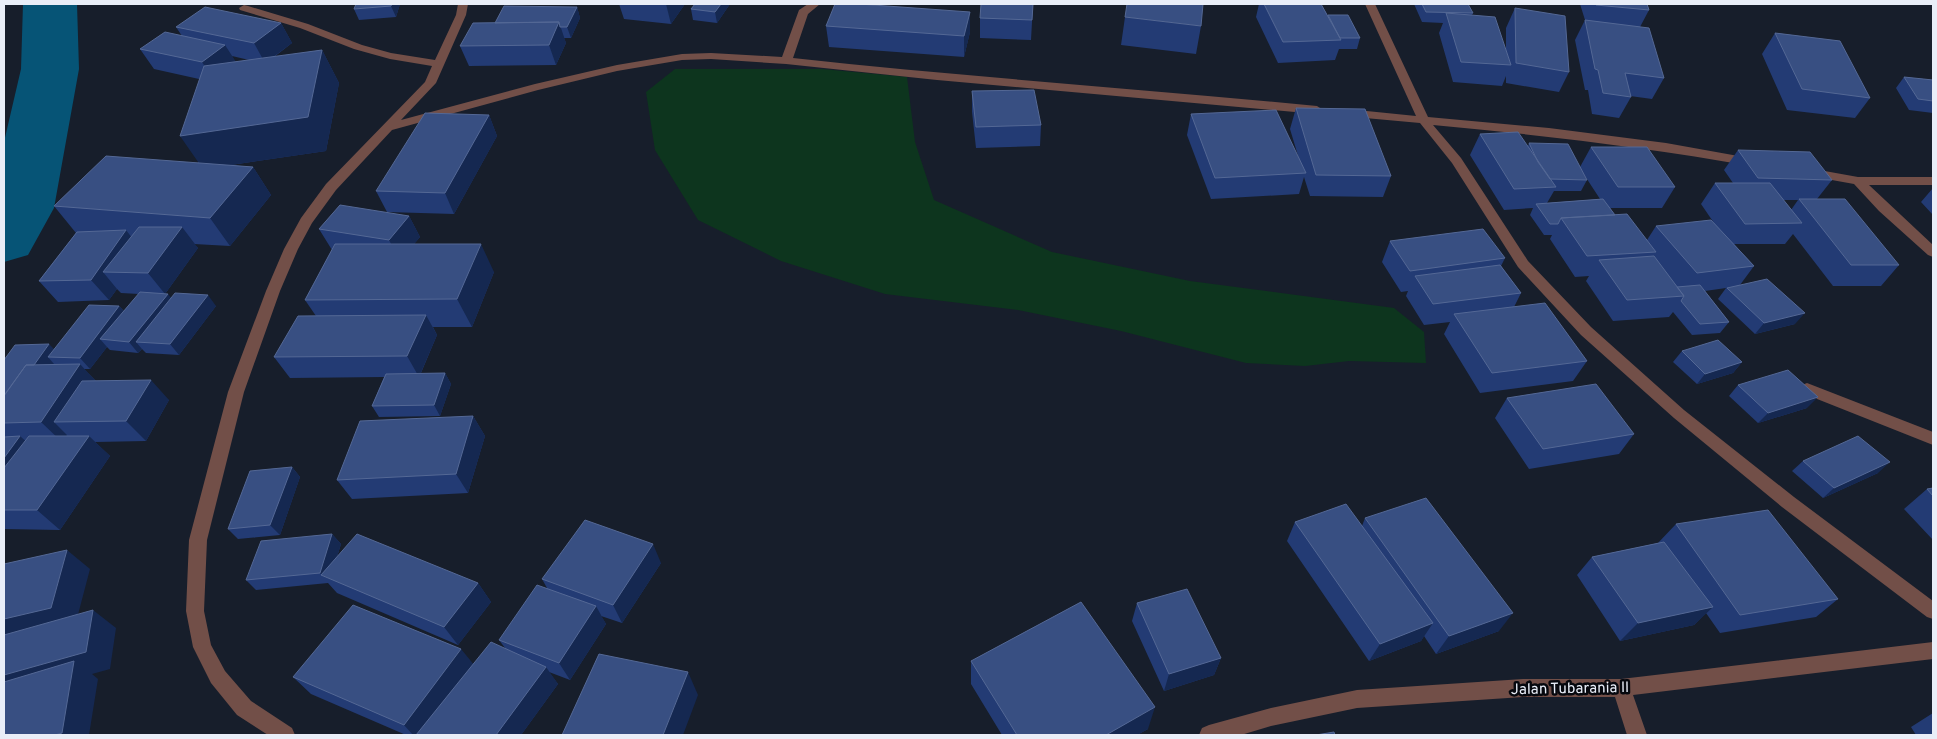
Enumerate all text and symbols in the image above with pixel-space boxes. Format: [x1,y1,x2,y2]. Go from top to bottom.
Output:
street label: Jalan Tubarania II [1511,679,1629,700]

